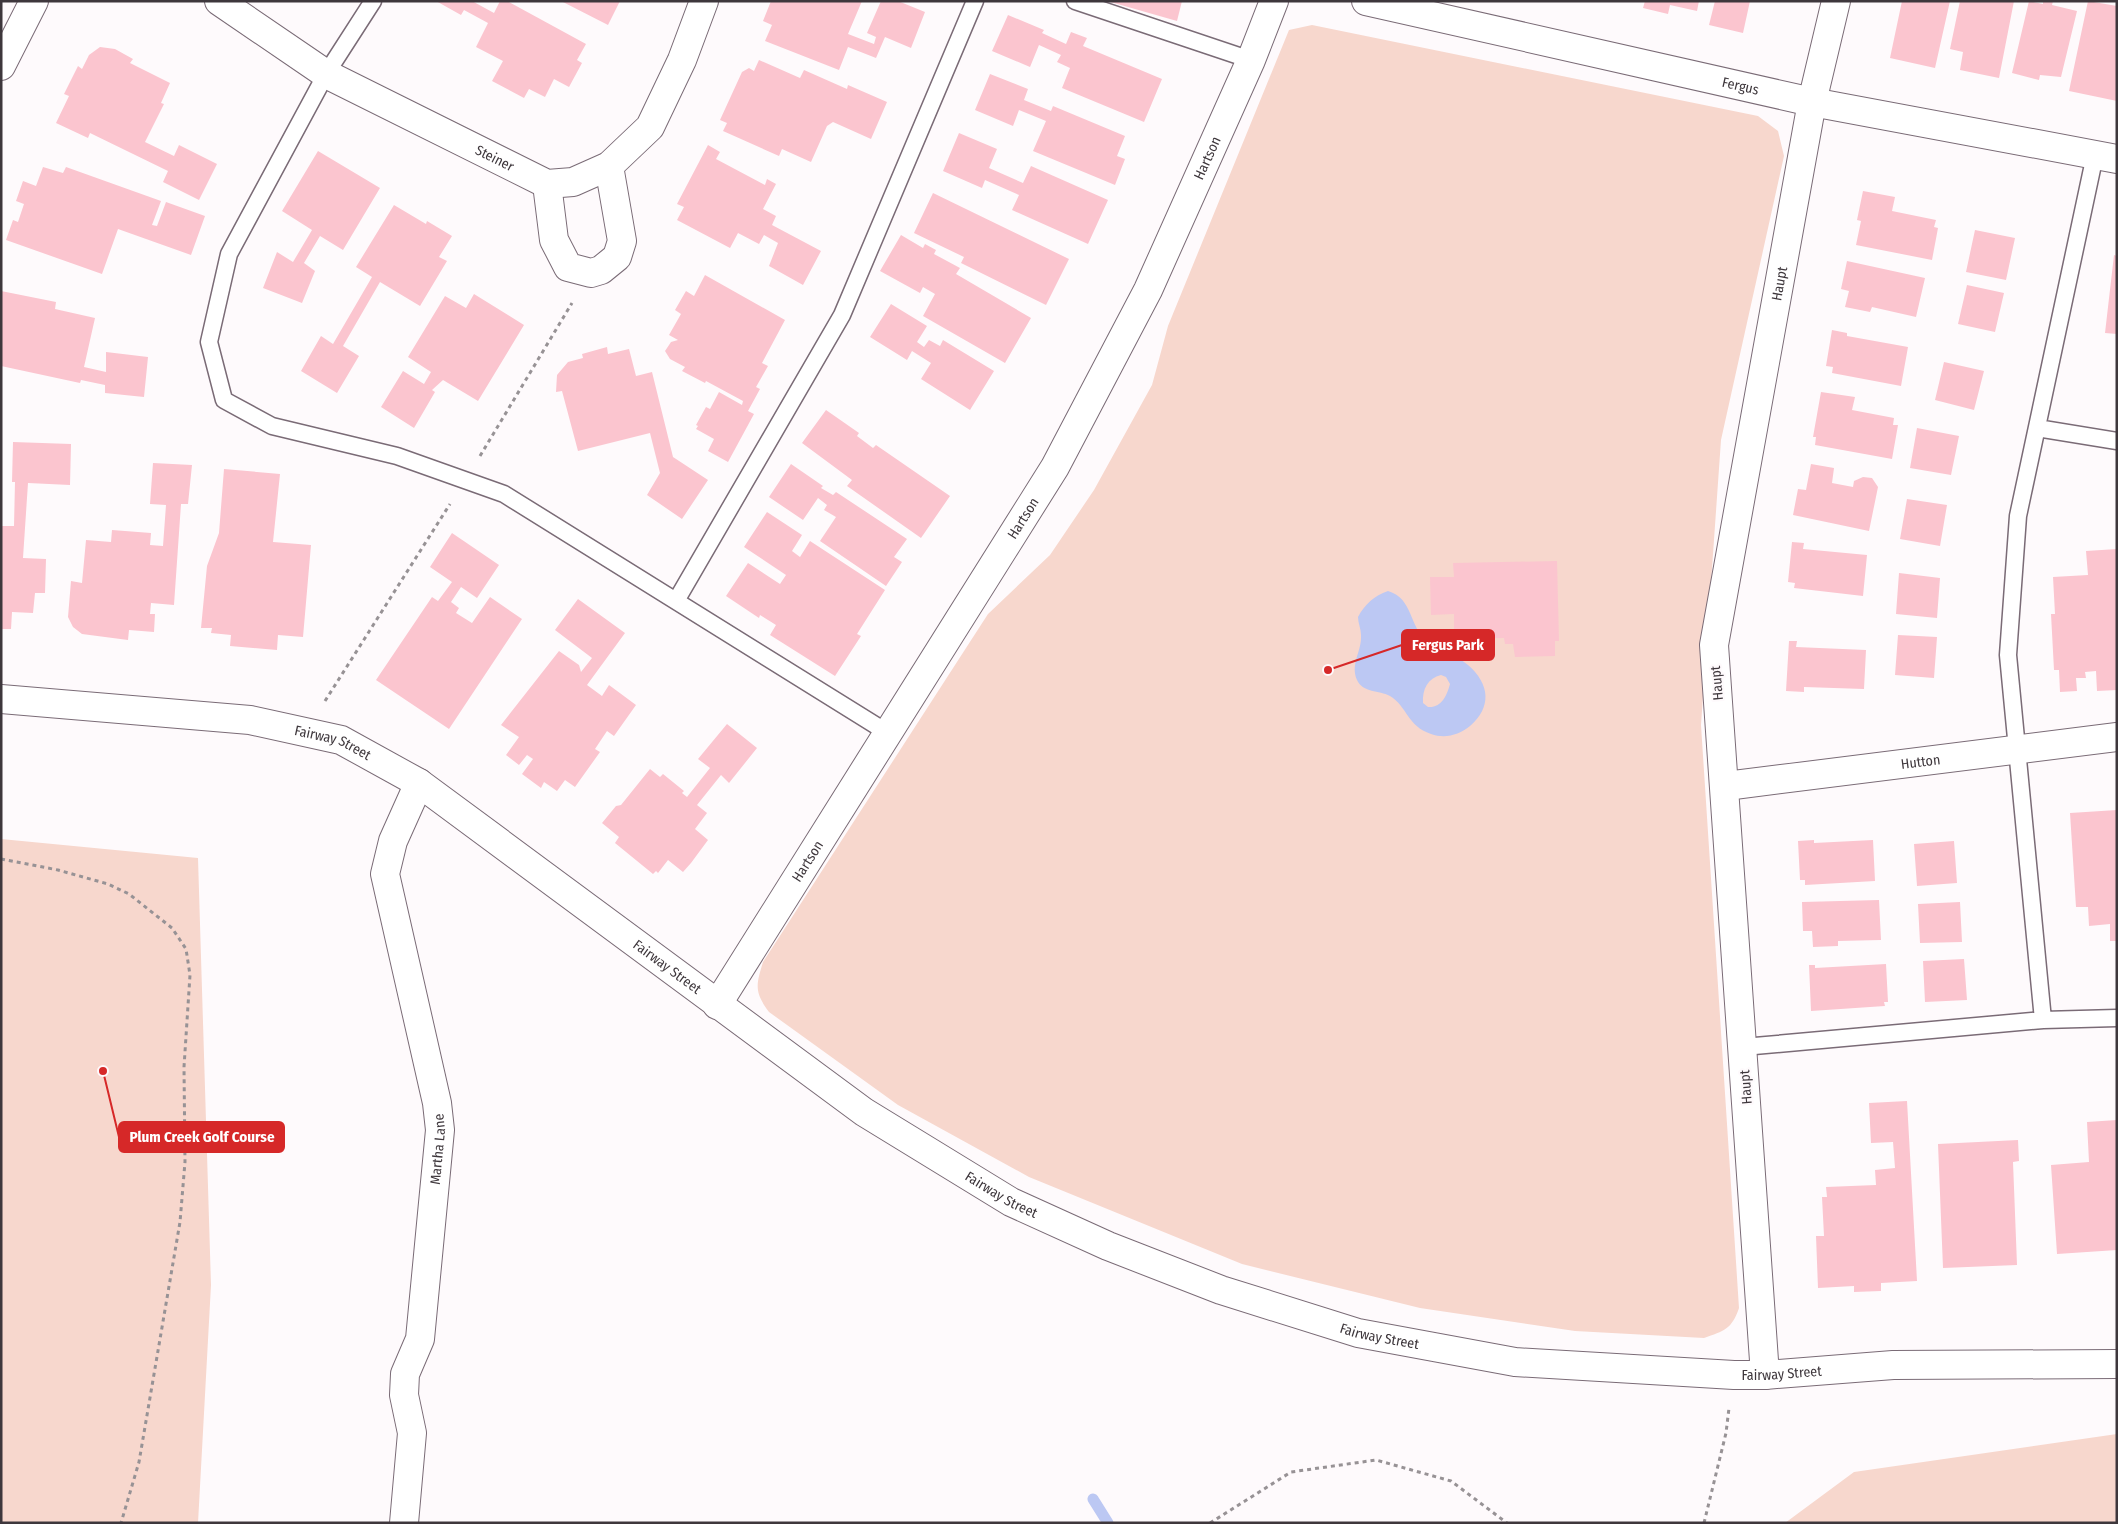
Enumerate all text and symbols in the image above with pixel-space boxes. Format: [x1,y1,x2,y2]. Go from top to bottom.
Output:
street label: Fergus [1721,73,1760,98]
street label: Hartson [1190,134,1224,182]
street label: Steiner [473,141,517,175]
street label: Haupt [1768,265,1791,302]
street label: Hartson [1004,494,1042,542]
callout: Fergus Park [1402,630,1494,660]
text: Fergus Park [1412,636,1484,654]
street label: Haupt [1707,665,1727,701]
street label: Fairway Street [293,722,374,764]
street label: Hutton [1900,751,1941,773]
street label: Hartson [788,837,827,885]
street label: Fairway Street [630,936,705,998]
street label: Haupt [1736,1069,1756,1105]
street label: Martha Lane [426,1113,449,1185]
callout: Plum Creek Golf Course [119,1122,284,1152]
text: Plum Creek Golf Course [129,1128,275,1146]
street label: Fairway Street [962,1168,1041,1222]
street label: Fairway Street [1338,1319,1421,1353]
street label: Fairway Street [1742,1362,1823,1384]

